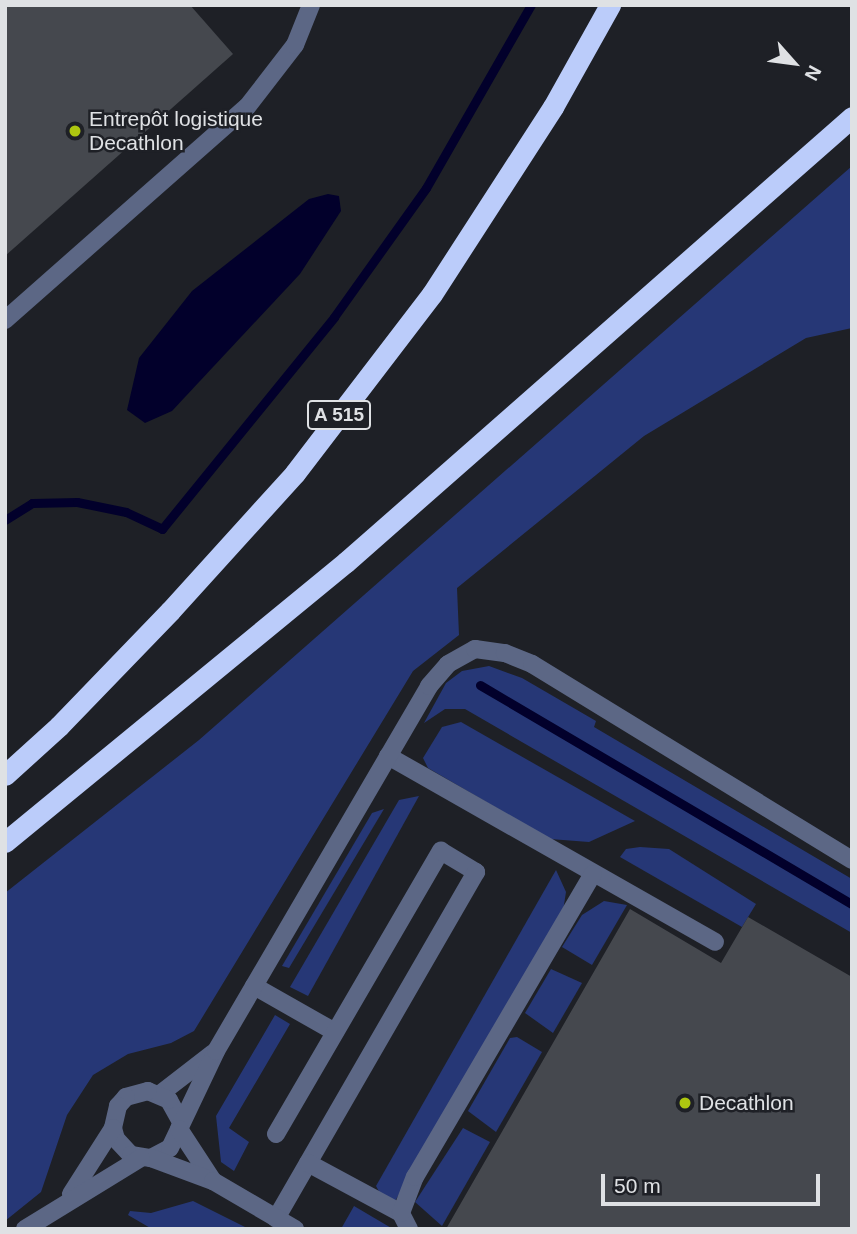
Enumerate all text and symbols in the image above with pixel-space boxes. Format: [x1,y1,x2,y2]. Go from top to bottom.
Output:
north arrow [759,28,829,98]
text: N [800,62,825,84]
place label: Entrepôt logistique Decathlon [89,106,263,156]
marker: Entrepôt logistique Decathlon [67,123,83,139]
road number: A 515 [306,400,372,430]
place label: Decathlon [699,1090,794,1116]
marker: Decathlon [677,1095,693,1111]
scale bar [605,1160,824,1204]
text: 50 m [614,1174,661,1197]

